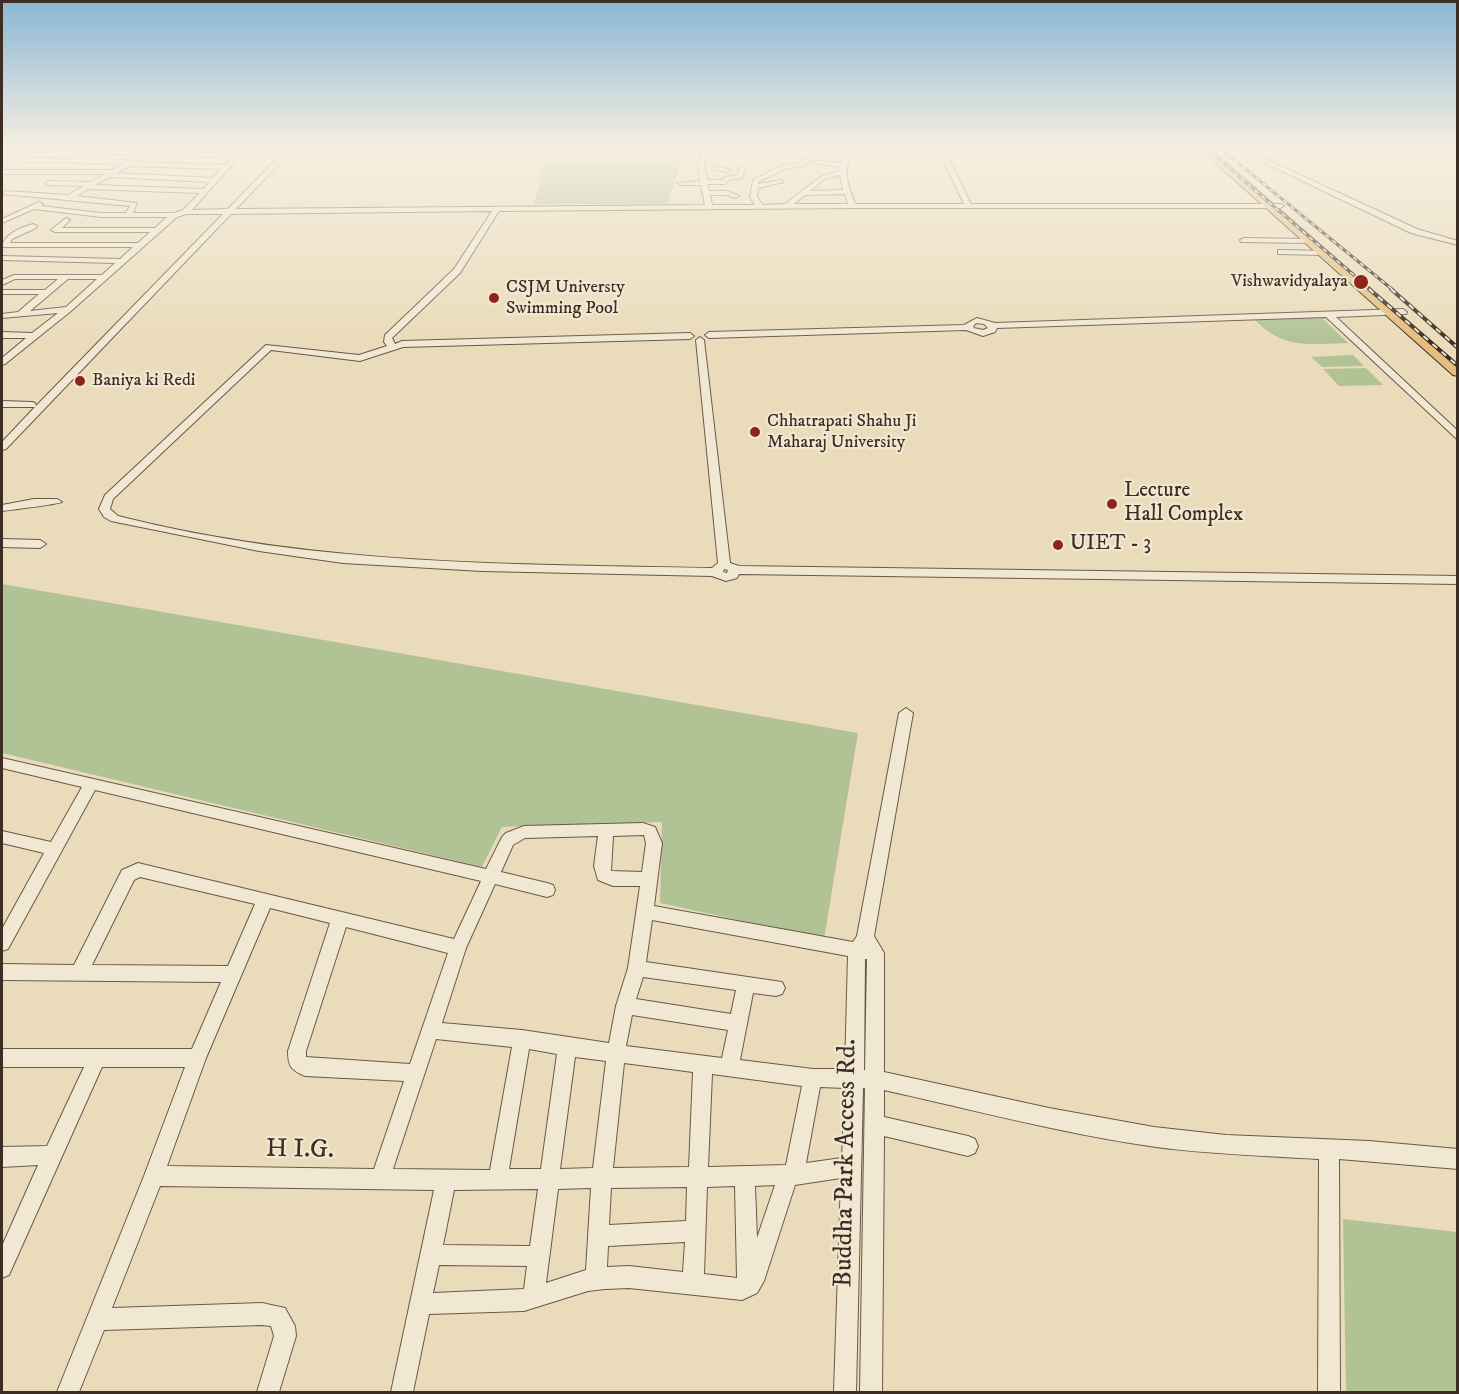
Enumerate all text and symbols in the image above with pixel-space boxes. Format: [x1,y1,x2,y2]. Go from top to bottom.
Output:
place label: Vishwavidyalaya [1231,271,1348,293]
marker: Vishwavidyalaya [1352,273,1370,291]
place label: CSJM Universty Swimming Pool [506,277,625,320]
marker: CSJM Universty Swimming Pool [487,291,501,305]
place label: Baniya ki Redi [92,370,196,392]
marker: Baniya ki Redi [73,374,87,388]
place label: Chhatrapati Shahu Ji Maharaj University [767,411,916,454]
marker: Chhatrapati Shahu Ji Maharaj University [748,425,762,439]
place label: Lecture Hall Complex [1124,479,1243,529]
marker: Lecture Hall Complex [1105,497,1119,511]
place label: UIET - 3 [1070,532,1151,558]
marker: UIET - 3 [1051,538,1065,552]
street label: Buddha Park Access Rd. [829,1038,865,1288]
street label: H I.G. [266,1135,334,1167]

